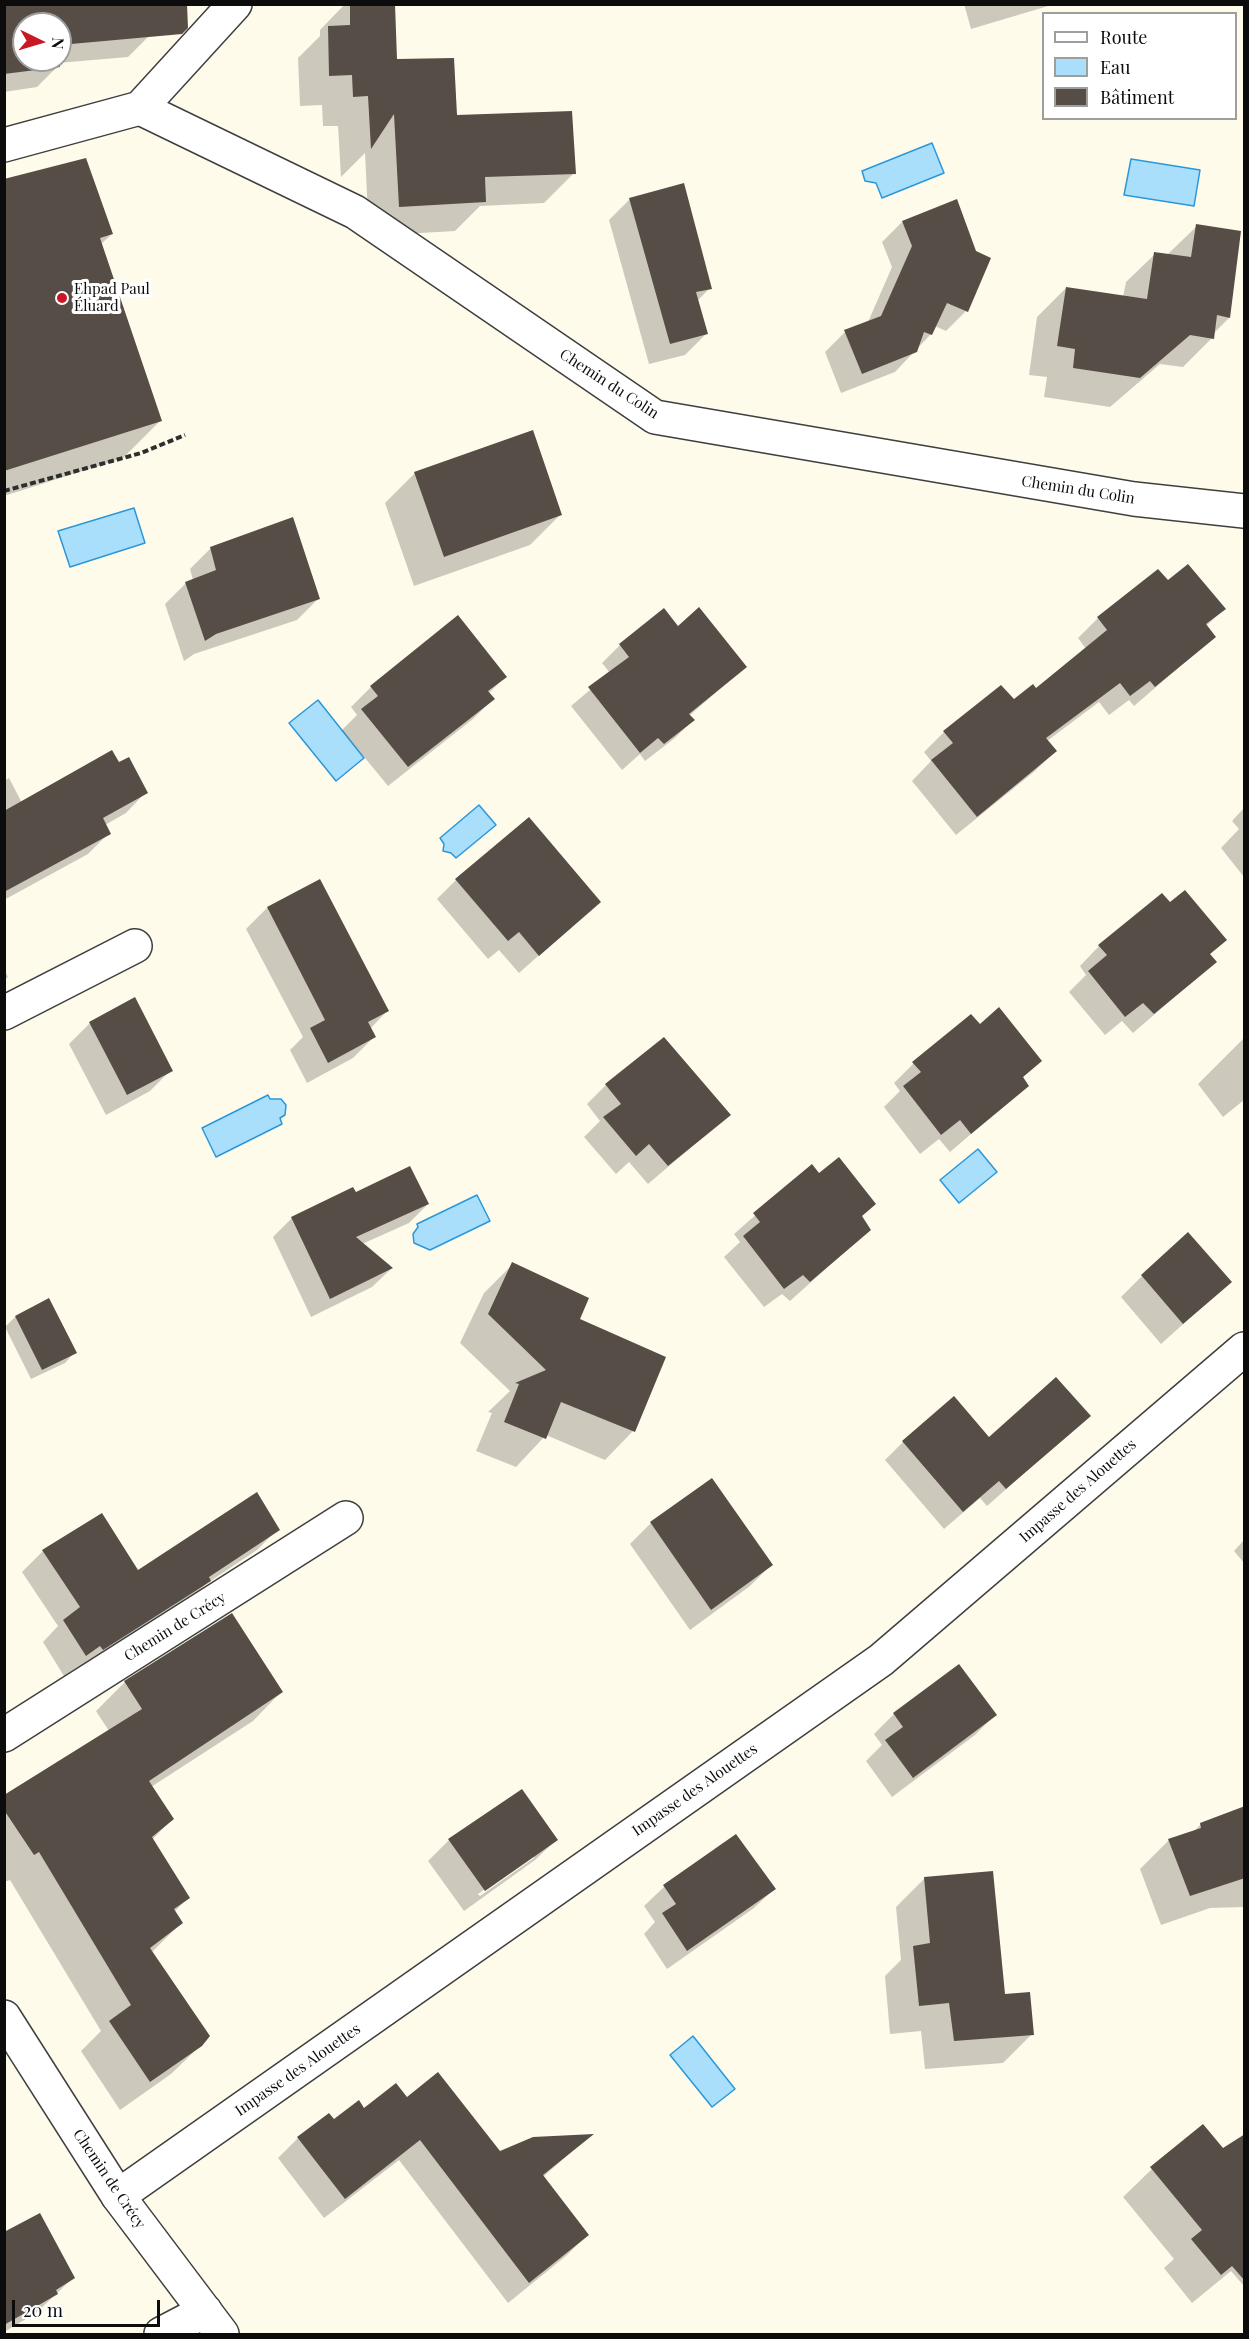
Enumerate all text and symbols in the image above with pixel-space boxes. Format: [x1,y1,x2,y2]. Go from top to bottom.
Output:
north arrow [12,12,72,72]
legend [1042,12,1237,120]
text: Route [1100,25,1147,49]
text: N [47,37,69,50]
text: Eau [1100,55,1130,79]
text: Bâtiment [1100,85,1174,109]
place label: Ehpad Paul Éluard [74,280,150,315]
marker: Ehpad Paul Éluard [55,291,69,305]
street label: Chemin du Colin [556,345,662,423]
street label: Chemin du Colin [1020,472,1136,508]
street label: Impasse des Alouettes [1016,1435,1140,1547]
street label: Chemin de Crécy [121,1589,229,1665]
street label: Impasse des Alouettes [629,1740,761,1840]
street label: Impasse des Alouettes [232,2020,364,2120]
street label: Chemin de Crécy [69,2126,149,2232]
scale bar [15,2288,164,2326]
text: 20 m [23,2298,63,2322]

